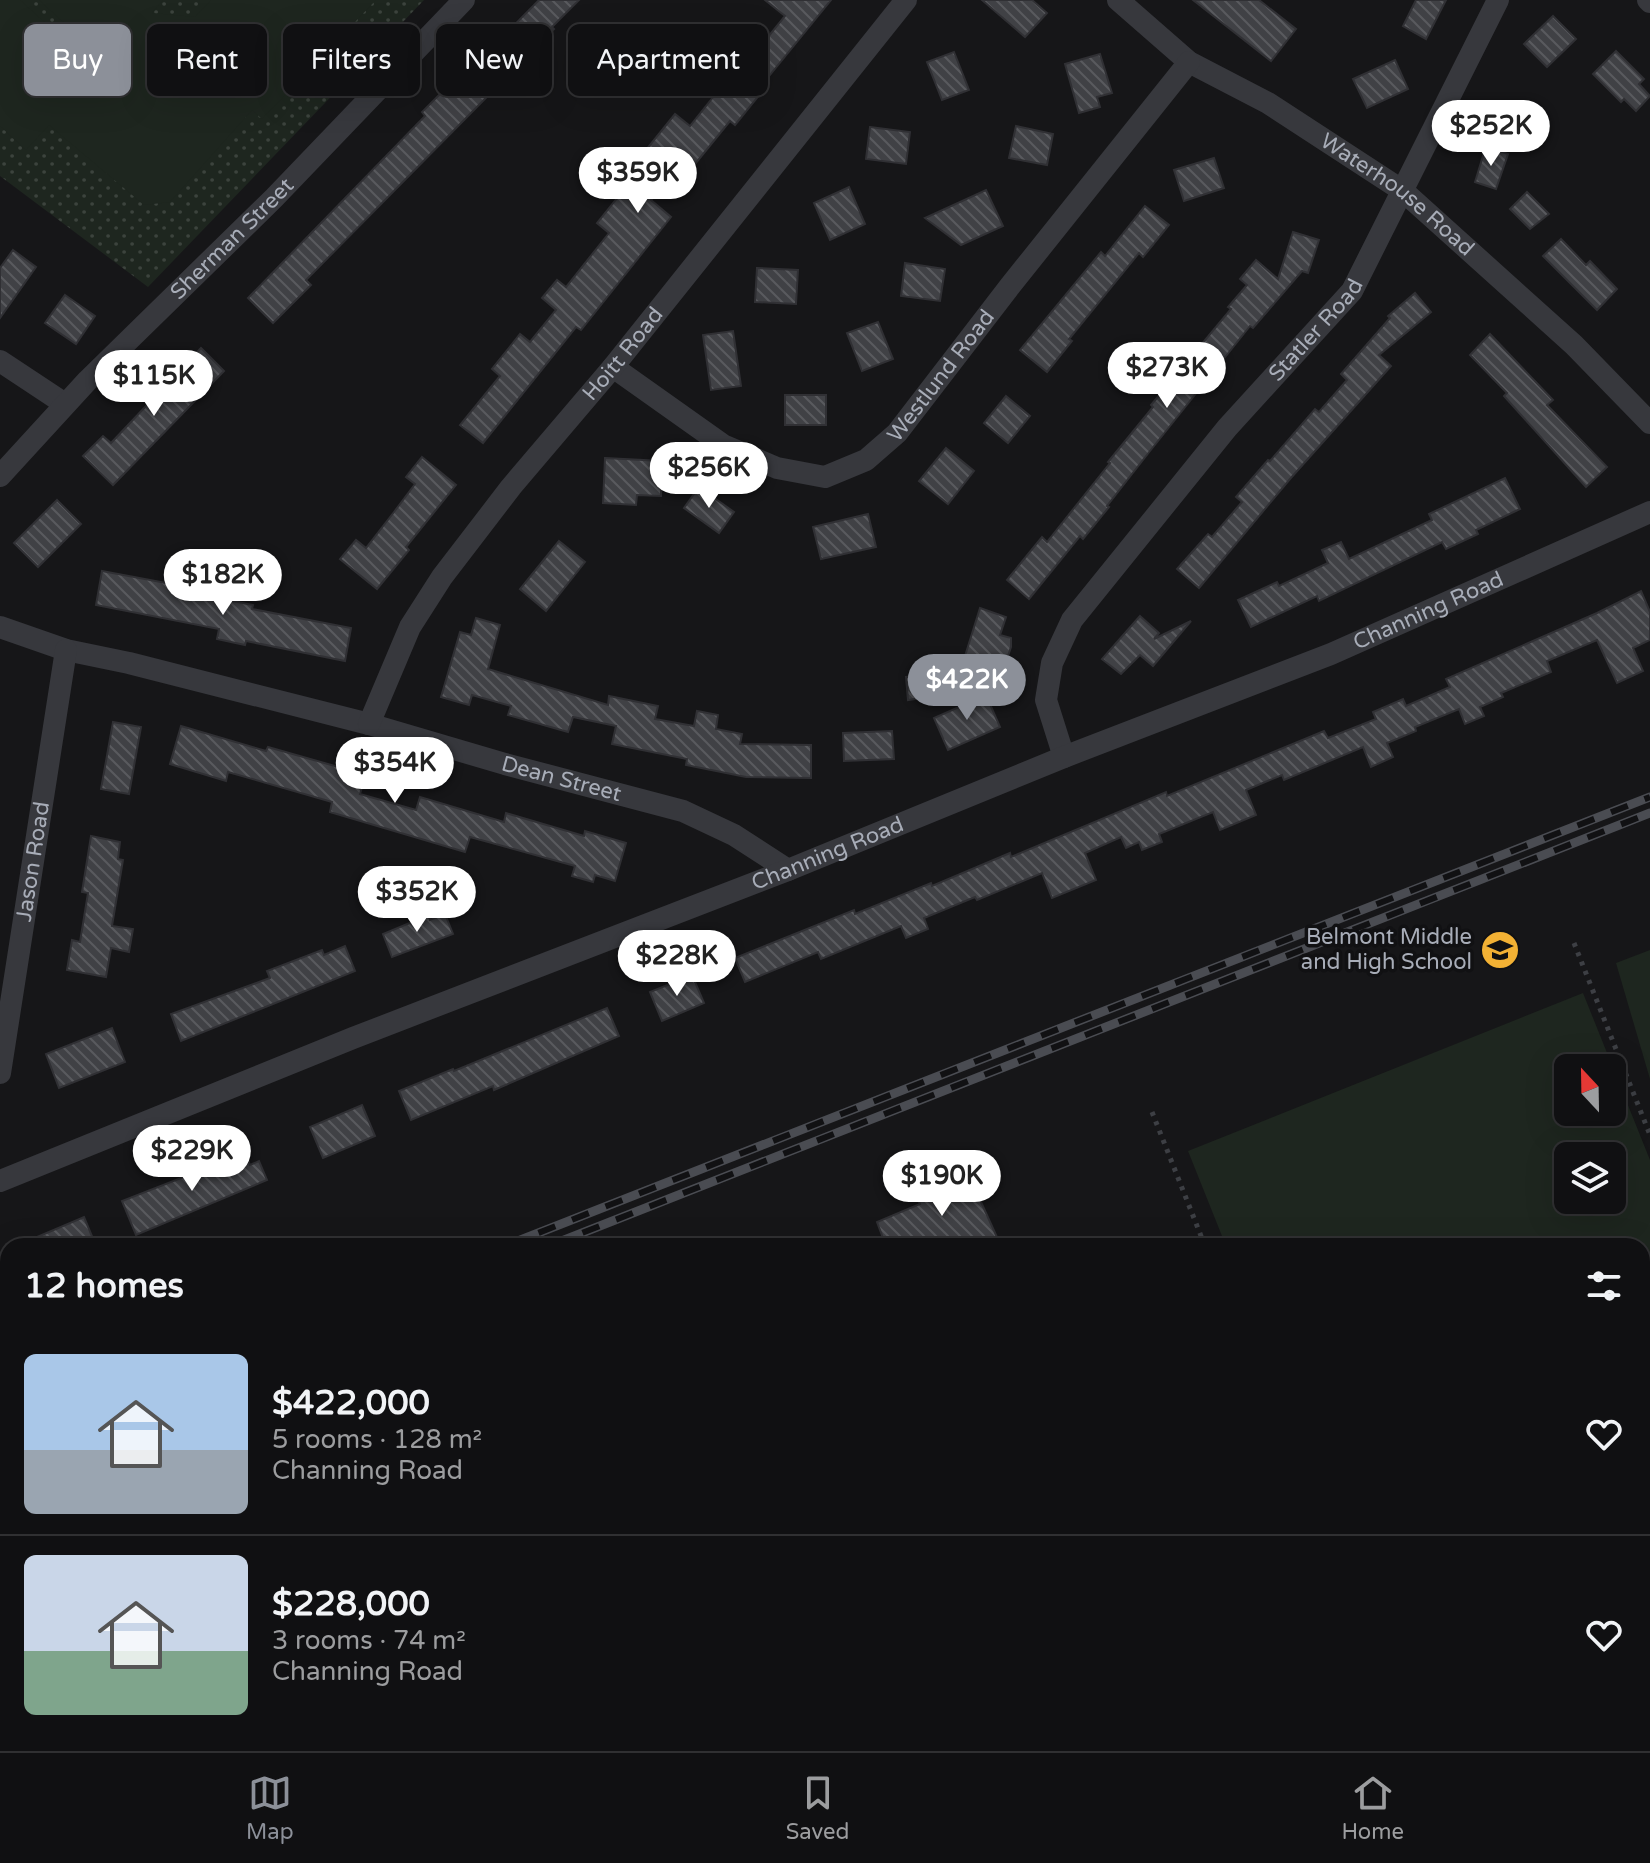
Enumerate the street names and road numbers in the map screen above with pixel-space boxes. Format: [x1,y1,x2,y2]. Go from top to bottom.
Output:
street label: Waterhouse Road [1316,128,1479,262]
street label: Sherman Street [165,173,299,305]
street label: Statler Road [1263,275,1369,387]
street label: Hoitt Road [577,302,669,406]
street label: Westlund Road [882,305,1000,447]
street label: Channing Road [1349,566,1507,655]
street label: Dean Street [499,751,624,807]
street label: Jason Road [11,800,55,923]
street label: Channing Road [748,811,907,896]

